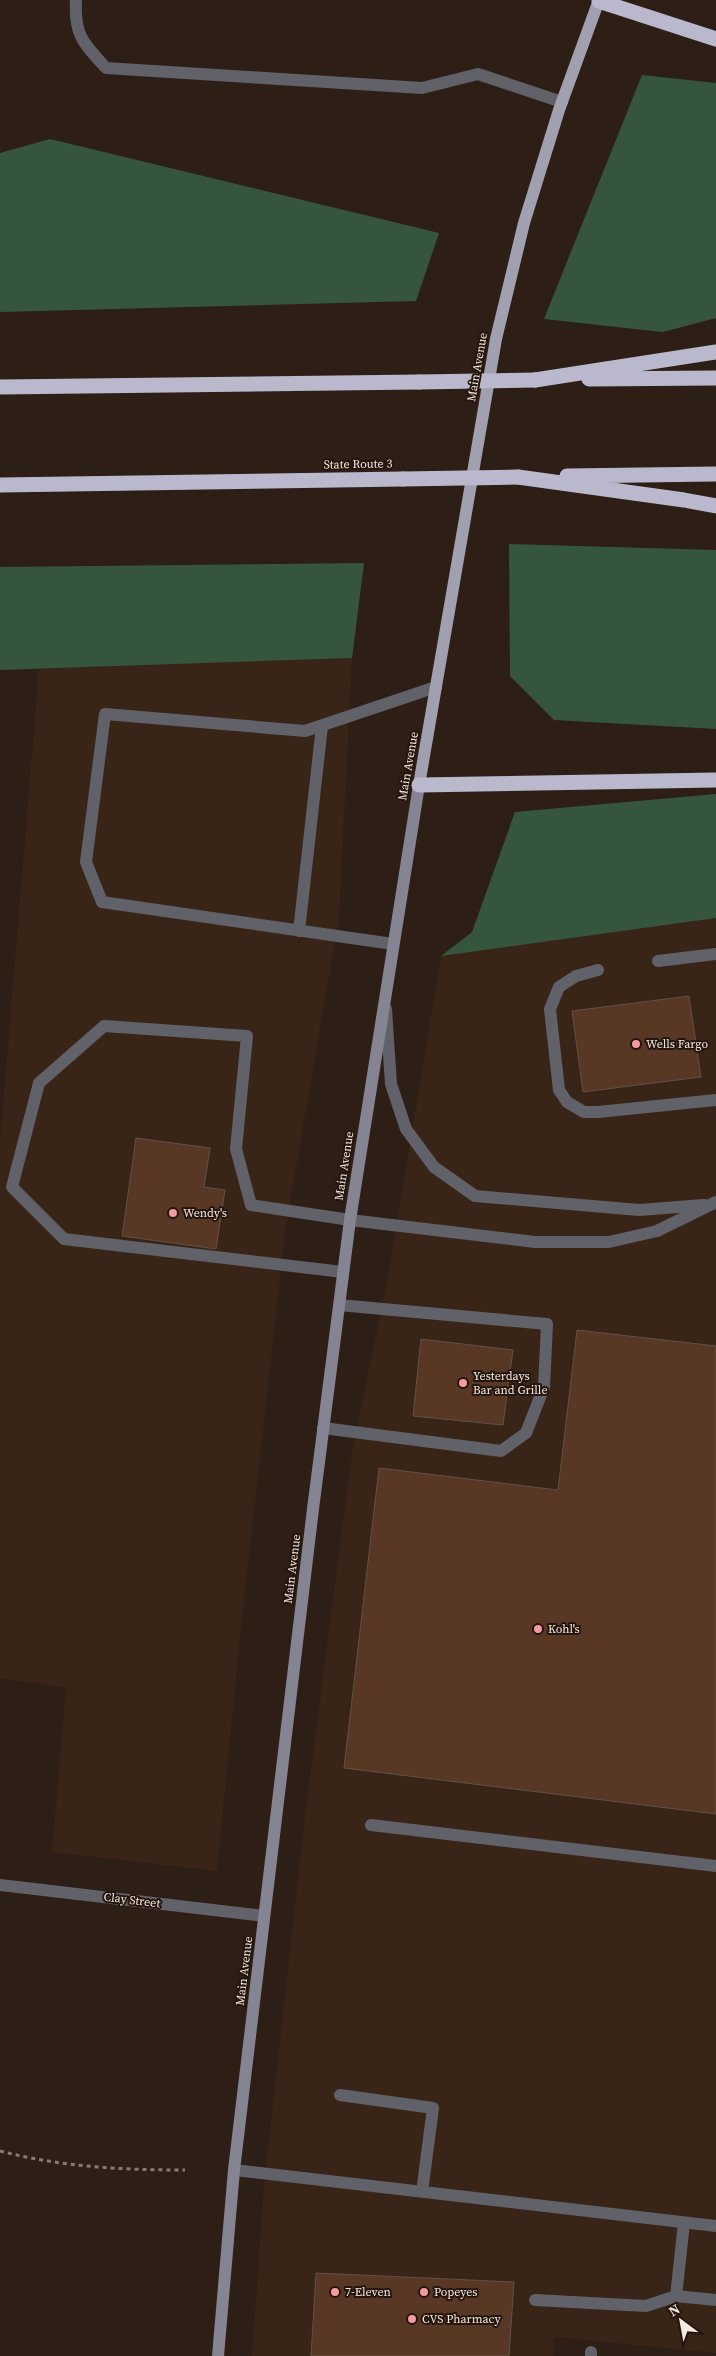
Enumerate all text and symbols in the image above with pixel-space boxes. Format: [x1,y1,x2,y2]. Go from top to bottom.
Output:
street label: Main Avenue [463,331,491,403]
street label: State Route 3 [323,455,393,473]
street label: Main Avenue [394,730,422,802]
place label: Wells Fargo [646,1036,708,1052]
marker: Wells Fargo [630,1038,642,1050]
street label: Main Avenue [331,1130,357,1202]
place label: Wendy's [183,1205,227,1221]
marker: Wendy's [167,1207,179,1219]
place label: Yesterdays Bar and Grille [473,1368,548,1398]
marker: Yesterdays Bar and Grille [457,1377,469,1389]
street label: Main Avenue [280,1533,304,1605]
place label: Kohl's [548,1621,580,1637]
marker: Kohl's [532,1623,544,1635]
street label: Clay Street [103,1889,161,1911]
street label: Main Avenue [232,1935,256,2007]
place label: 7-Eleven [345,2284,391,2300]
place label: Popeyes [434,2284,478,2300]
marker: 7-Eleven [329,2286,341,2298]
marker: Popeyes [418,2286,430,2298]
north arrow [656,2296,706,2346]
text: N [664,2299,684,2321]
place label: CVS Pharmacy [422,2311,501,2327]
marker: CVS Pharmacy [406,2313,418,2325]

